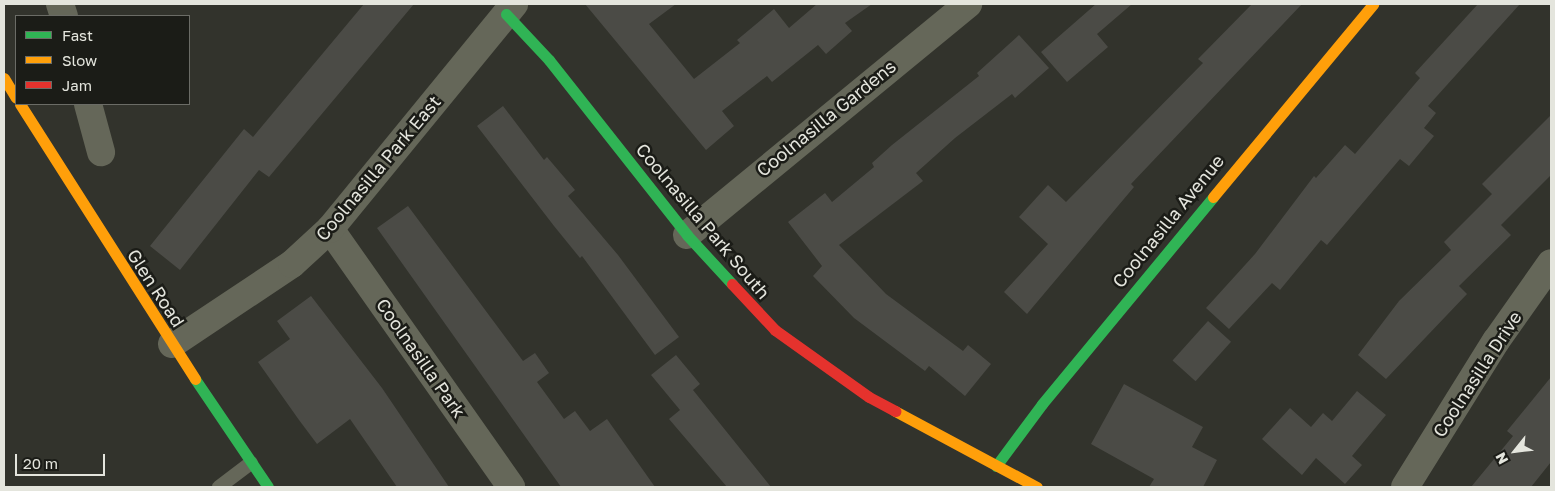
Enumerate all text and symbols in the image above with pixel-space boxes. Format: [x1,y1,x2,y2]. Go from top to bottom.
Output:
legend [15,15,190,105]
text: Fast [62,26,93,44]
text: Slow [62,51,97,69]
street label: Coolnasilla Gardens [752,55,900,181]
text: Jam [62,76,92,94]
street label: Coolnasilla Park East [311,91,445,245]
street label: Coolnasilla Park South [632,139,774,303]
street label: Coolnasilla Avenue [1108,150,1228,292]
street label: Glen Road [123,245,189,331]
street label: Coolnasilla Park [372,294,470,422]
street label: Coolnasilla Drive [1428,307,1526,441]
north arrow [1490,426,1540,476]
scale bar [18,444,108,476]
text: N [1491,450,1511,467]
text: 20 m [23,454,58,472]

